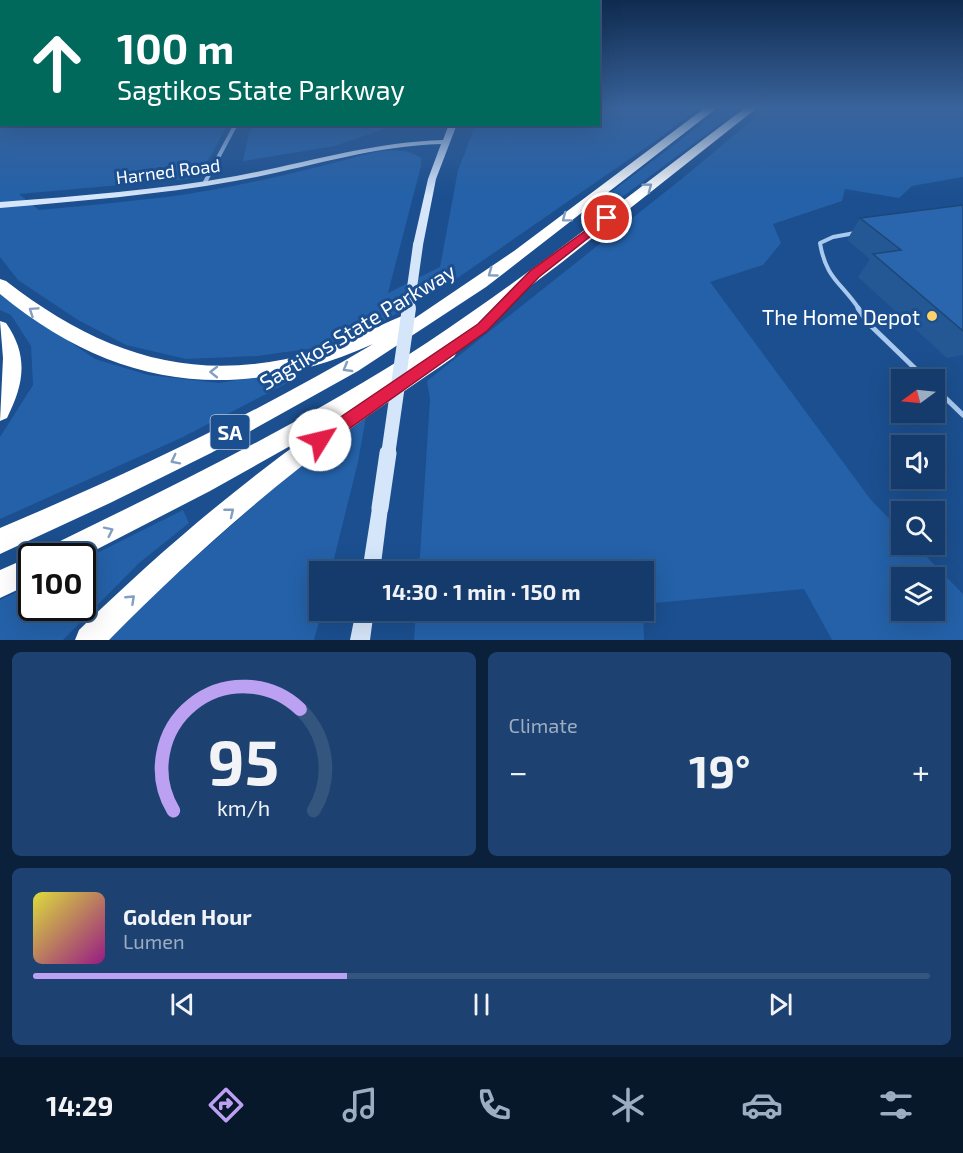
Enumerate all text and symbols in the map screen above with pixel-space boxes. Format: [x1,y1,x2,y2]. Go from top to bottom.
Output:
text: 100 m [117,22,234,72]
icon: ahead [18,24,96,102]
text: Sagtikos State Parkway [117,73,405,105]
street label: Harned Road [115,154,221,188]
one-way arrow [641,184,652,195]
pin [581,192,632,243]
icon: arrive [590,201,623,234]
one-way arrow [562,211,573,222]
street label: Sagtikos State Parkway [255,258,459,394]
one-way arrow [487,266,498,277]
place label: The Home Depot [762,304,920,329]
one-way arrow [29,307,40,318]
marker: The Home Depot [925,309,939,323]
one-way arrow [343,360,353,372]
one-way arrow [210,366,219,379]
north arrow [891,369,945,423]
map controls [891,369,945,621]
position arrow [288,408,352,472]
road number: SA [210,415,250,449]
button: sound [891,435,945,489]
one-way arrow [170,452,181,464]
button: search [891,501,945,555]
one-way arrow [223,508,234,519]
one-way arrow [103,526,114,538]
speed limit sign: 100 [18,543,96,621]
button: layers [891,567,945,621]
text: 14:30 · 1 min · 150 m [382,578,581,604]
one-way arrow [124,596,135,607]
text: Climate [509,713,578,737]
text: 95 [208,723,279,798]
text: 19° [689,743,751,797]
text: − [509,751,528,791]
text: + [912,751,930,791]
text: km/h [217,795,270,820]
text: Golden Hour [123,903,252,929]
text: Lumen [123,929,185,953]
icon: previous [166,988,199,1021]
icon: pause [465,988,498,1021]
icon: next [764,988,797,1021]
icon: directions [205,1084,247,1126]
icon: music [339,1084,381,1126]
icon: phone [473,1084,515,1126]
icon: climate [607,1084,649,1126]
icon: car [741,1084,783,1126]
icon: filters [875,1084,917,1126]
text: 14:29 [46,1089,113,1121]

